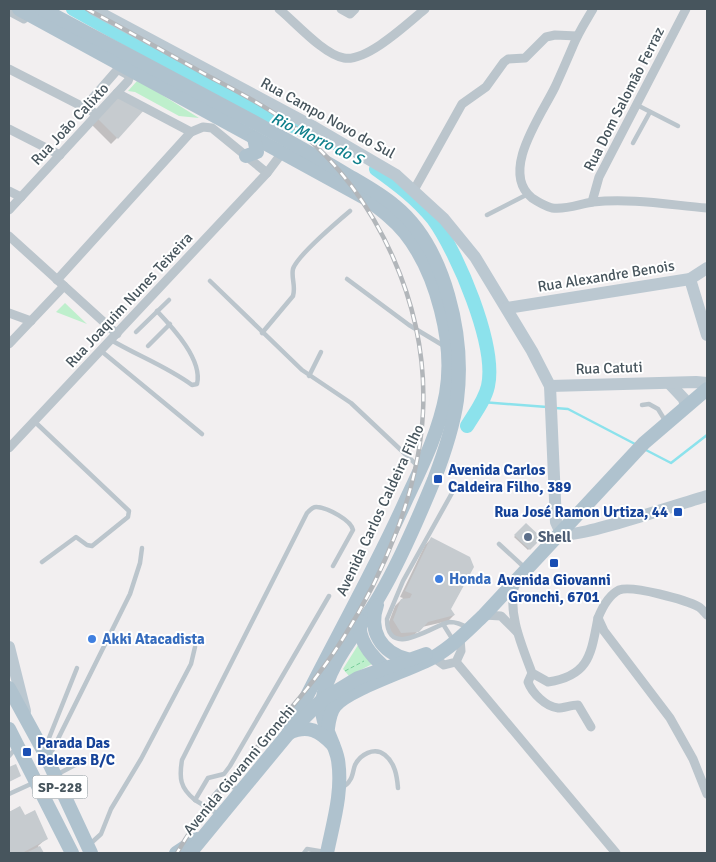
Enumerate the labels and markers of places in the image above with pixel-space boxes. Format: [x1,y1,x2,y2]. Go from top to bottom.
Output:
place label: Avenida Carlos Caldeira Filho, 389 [448,461,571,496]
marker: Avenida Carlos Caldeira Filho, 389 [432,473,444,485]
place label: Rua José Ramon Urtiza, 44 [494,503,668,521]
marker: Rua José Ramon Urtiza, 44 [672,506,684,518]
place label: Shell [538,528,571,546]
marker: Shell [522,531,534,543]
marker: Avenida Giovanni Gronchi, 6701 [548,557,560,569]
place label: Honda [449,570,491,588]
place label: Avenida Giovanni Gronchi, 6701 [497,571,611,606]
marker: Honda [433,573,445,585]
place label: Akki Atacadista [102,630,205,648]
marker: Akki Atacadista [86,633,98,645]
place label: Parada Das Belezas B/C [37,734,115,769]
marker: Parada Das Belezas B/C [21,746,33,758]

